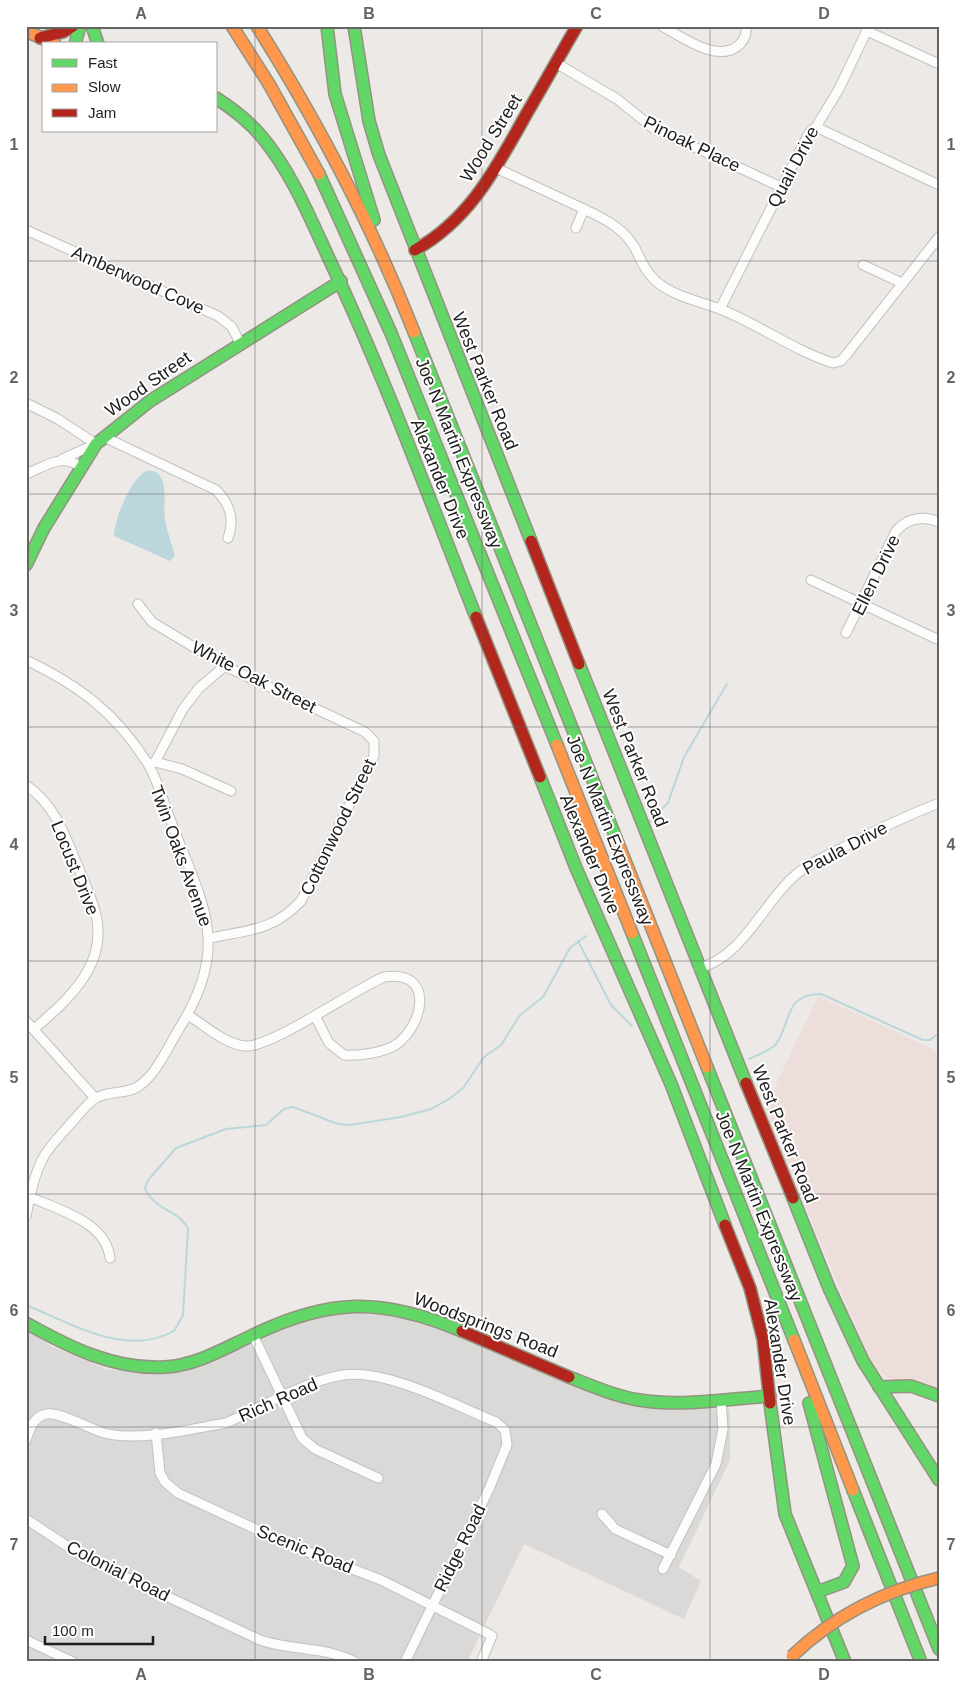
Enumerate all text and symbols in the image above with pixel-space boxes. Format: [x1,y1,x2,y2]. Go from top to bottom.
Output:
text: A [135,5,147,22]
text: B [363,5,375,22]
text: C [590,5,602,22]
text: D [818,5,830,22]
legend [42,42,218,132]
text: Fast [88,54,118,71]
text: Slow [88,78,121,95]
street label: Wood Street [456,90,526,186]
text: Jam [88,104,116,121]
street label: Pinoak Place [640,112,744,176]
street label: Quail Drive [763,123,823,211]
text: 1 [10,136,19,153]
text: 1 [947,136,956,153]
street label: Amberwood Cove [69,242,207,318]
street label: West Parker Road [448,309,522,453]
street label: Wood Street [101,347,195,421]
street label: Joe N Martin Expressway [412,355,506,551]
text: 2 [10,369,19,386]
text: 2 [947,369,956,386]
street label: Alexander Drive [407,416,473,542]
street label: Ellen Drive [848,532,904,618]
text: 3 [10,602,19,619]
text: 3 [947,602,956,619]
street label: White Oak Street [188,637,320,717]
street label: West Parker Road [598,686,672,830]
street label: Joe N Martin Expressway [563,732,657,928]
street label: Cottonwood Street [296,756,380,898]
street label: Twin Oaks Avenue [146,783,216,929]
street label: Alexander Drive [556,791,624,917]
street label: Paula Drive [799,817,891,879]
street label: Locust Drive [47,818,103,918]
text: 4 [10,836,19,853]
text: 4 [947,836,956,853]
street label: West Parker Road [748,1062,822,1206]
text: 5 [10,1069,19,1086]
text: 5 [947,1069,956,1086]
street label: Joe N Martin Expressway [712,1108,806,1304]
street label: Woodsprings Road [411,1288,561,1362]
street label: Alexander Drive [760,1297,800,1427]
text: 6 [10,1302,19,1319]
text: 6 [947,1302,956,1319]
street label: Rich Road [236,1374,320,1426]
street label: Ridge Road [430,1501,490,1595]
street label: Scenic Road [254,1521,356,1577]
text: 7 [10,1536,19,1553]
street label: Colonial Road [63,1536,173,1606]
text: 7 [947,1536,956,1553]
scale bar [45,1613,152,1645]
text: 100 m [52,1622,94,1639]
text: A [135,1666,147,1683]
text: B [363,1666,375,1683]
text: C [590,1666,602,1683]
text: D [818,1666,830,1683]

